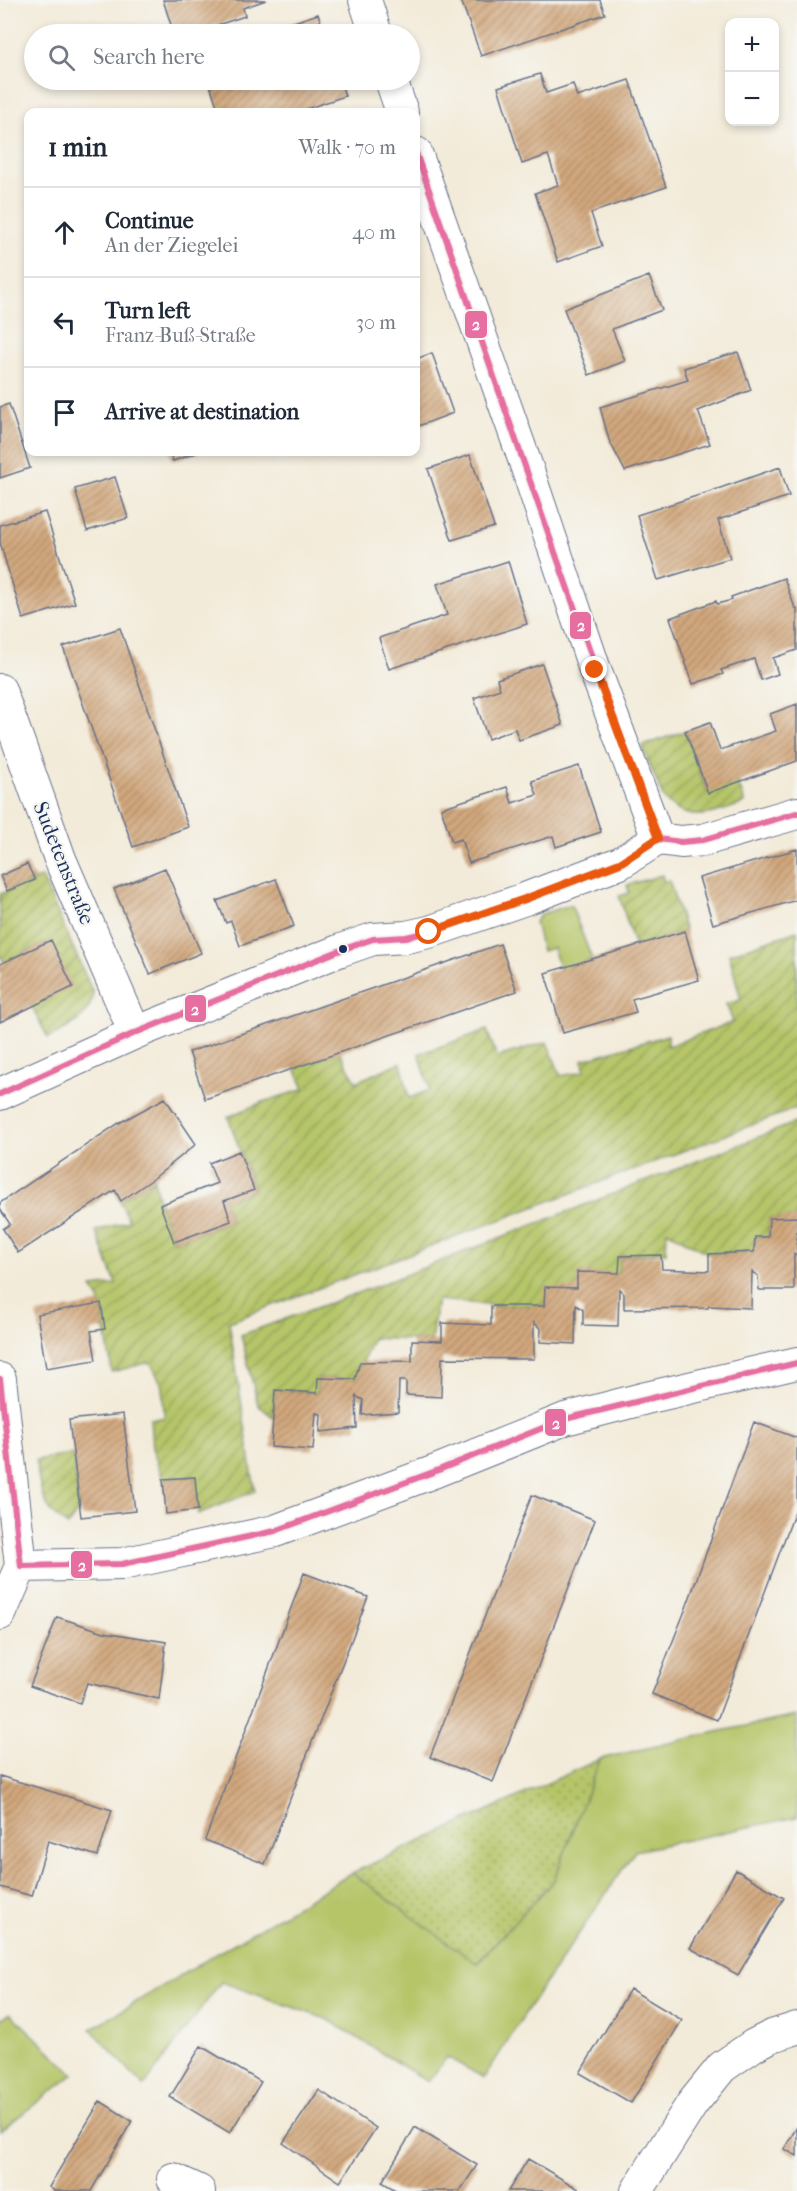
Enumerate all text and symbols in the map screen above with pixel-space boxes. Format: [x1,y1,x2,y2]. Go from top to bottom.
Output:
map controls [725,18,779,126]
button: + [725,18,779,72]
search box [24,24,420,90]
icon: search [45,41,78,74]
text: Search here [93,44,205,70]
button: − [725,72,779,126]
text: 1 min [48,132,107,163]
text: Walk · 70 m [299,136,396,159]
text: Continue [105,208,194,234]
icon: ahead [48,216,81,249]
text: 40 m [352,221,396,244]
text: An der Ziegelei [105,234,238,257]
text: Turn left [105,298,191,324]
icon: left [48,306,81,339]
line badge: 2 [464,310,488,339]
text: 30 m [356,311,396,334]
text: 2 [472,315,480,334]
text: Franz-Buß-Straße [105,324,256,347]
icon: arrive [48,396,81,429]
text: Arrive at destination [105,399,299,425]
line badge: 2 [569,611,592,640]
text: 2 [577,616,585,635]
route end [581,656,607,682]
street label: Sudetenstraße [28,798,100,928]
route start [415,918,441,944]
unlabelled marker [337,943,349,955]
line badge: 2 [184,994,207,1023]
text: 2 [191,1000,199,1019]
line badge: 2 [544,1408,567,1437]
text: 2 [552,1414,560,1433]
line badge: 2 [70,1550,93,1579]
text: 2 [78,1556,86,1575]

